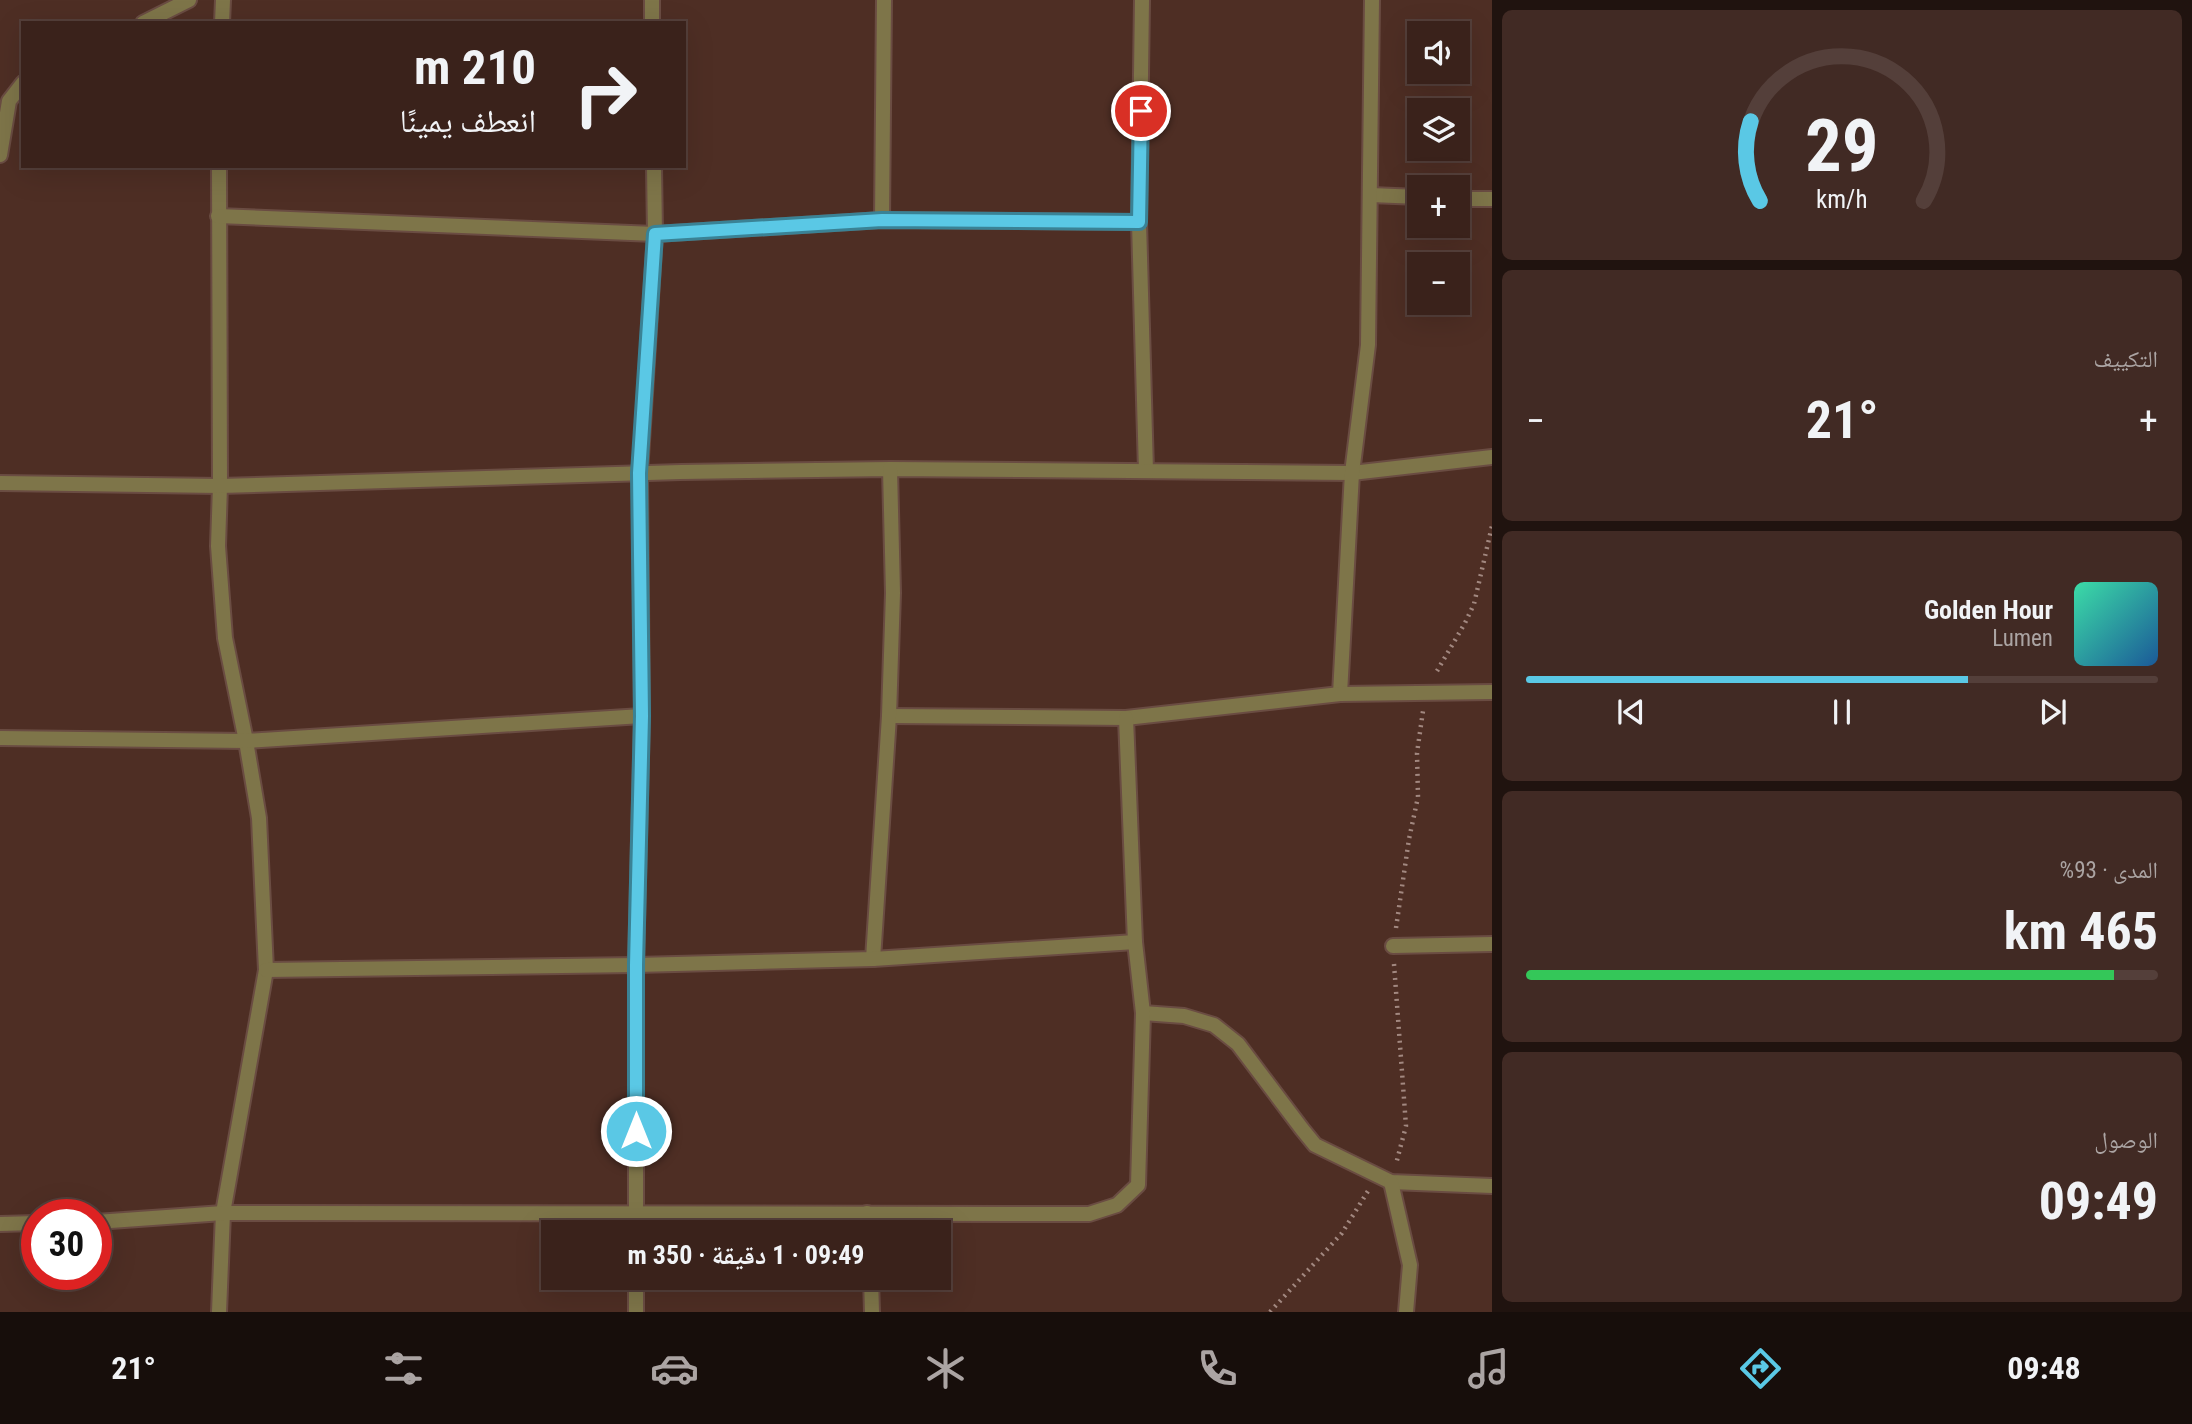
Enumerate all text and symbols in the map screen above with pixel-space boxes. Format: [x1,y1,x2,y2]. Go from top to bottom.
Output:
map controls [1407,21,1470,315]
button: sound [1407,21,1470,84]
text: 210 m [414,39,536,96]
icon: right [560,49,651,140]
pin [1111,81,1171,141]
icon: arrive [1122,92,1160,130]
button: layers [1407,98,1470,161]
text: انعطف يمينًا [400,102,536,140]
text: 29 [1805,104,1879,190]
button: + [1407,175,1470,238]
text: km/h [1816,185,1868,214]
button: − [1407,252,1470,315]
text: التكييف [2093,346,2158,373]
text: 21° [1806,390,1878,451]
text: − [1526,399,1545,443]
text: + [2139,399,2158,443]
text: Golden Hour [1924,595,2053,625]
text: Lumen [1992,625,2053,652]
icon: previous [1612,693,1650,731]
icon: pause [1823,693,1861,731]
icon: next [2034,693,2072,731]
text: المدى · 93% [2060,857,2158,884]
text: 465 km [2004,901,2158,962]
position arrow [599,1094,673,1168]
text: الوصول [2094,1127,2158,1154]
text: 09:49 [2039,1171,2158,1232]
speed limit sign: 30 [21,1199,112,1290]
text: 09:49 · 1 دقيقة · 350 m [628,1240,864,1270]
icon: filters [379,1344,428,1393]
icon: car [650,1344,699,1393]
icon: climate [921,1344,970,1393]
icon: phone [1193,1344,1242,1393]
icon: music [1464,1344,1513,1393]
icon: directions [1736,1344,1785,1393]
text: 21° [111,1349,156,1387]
text: 09:48 [2007,1349,2081,1387]

